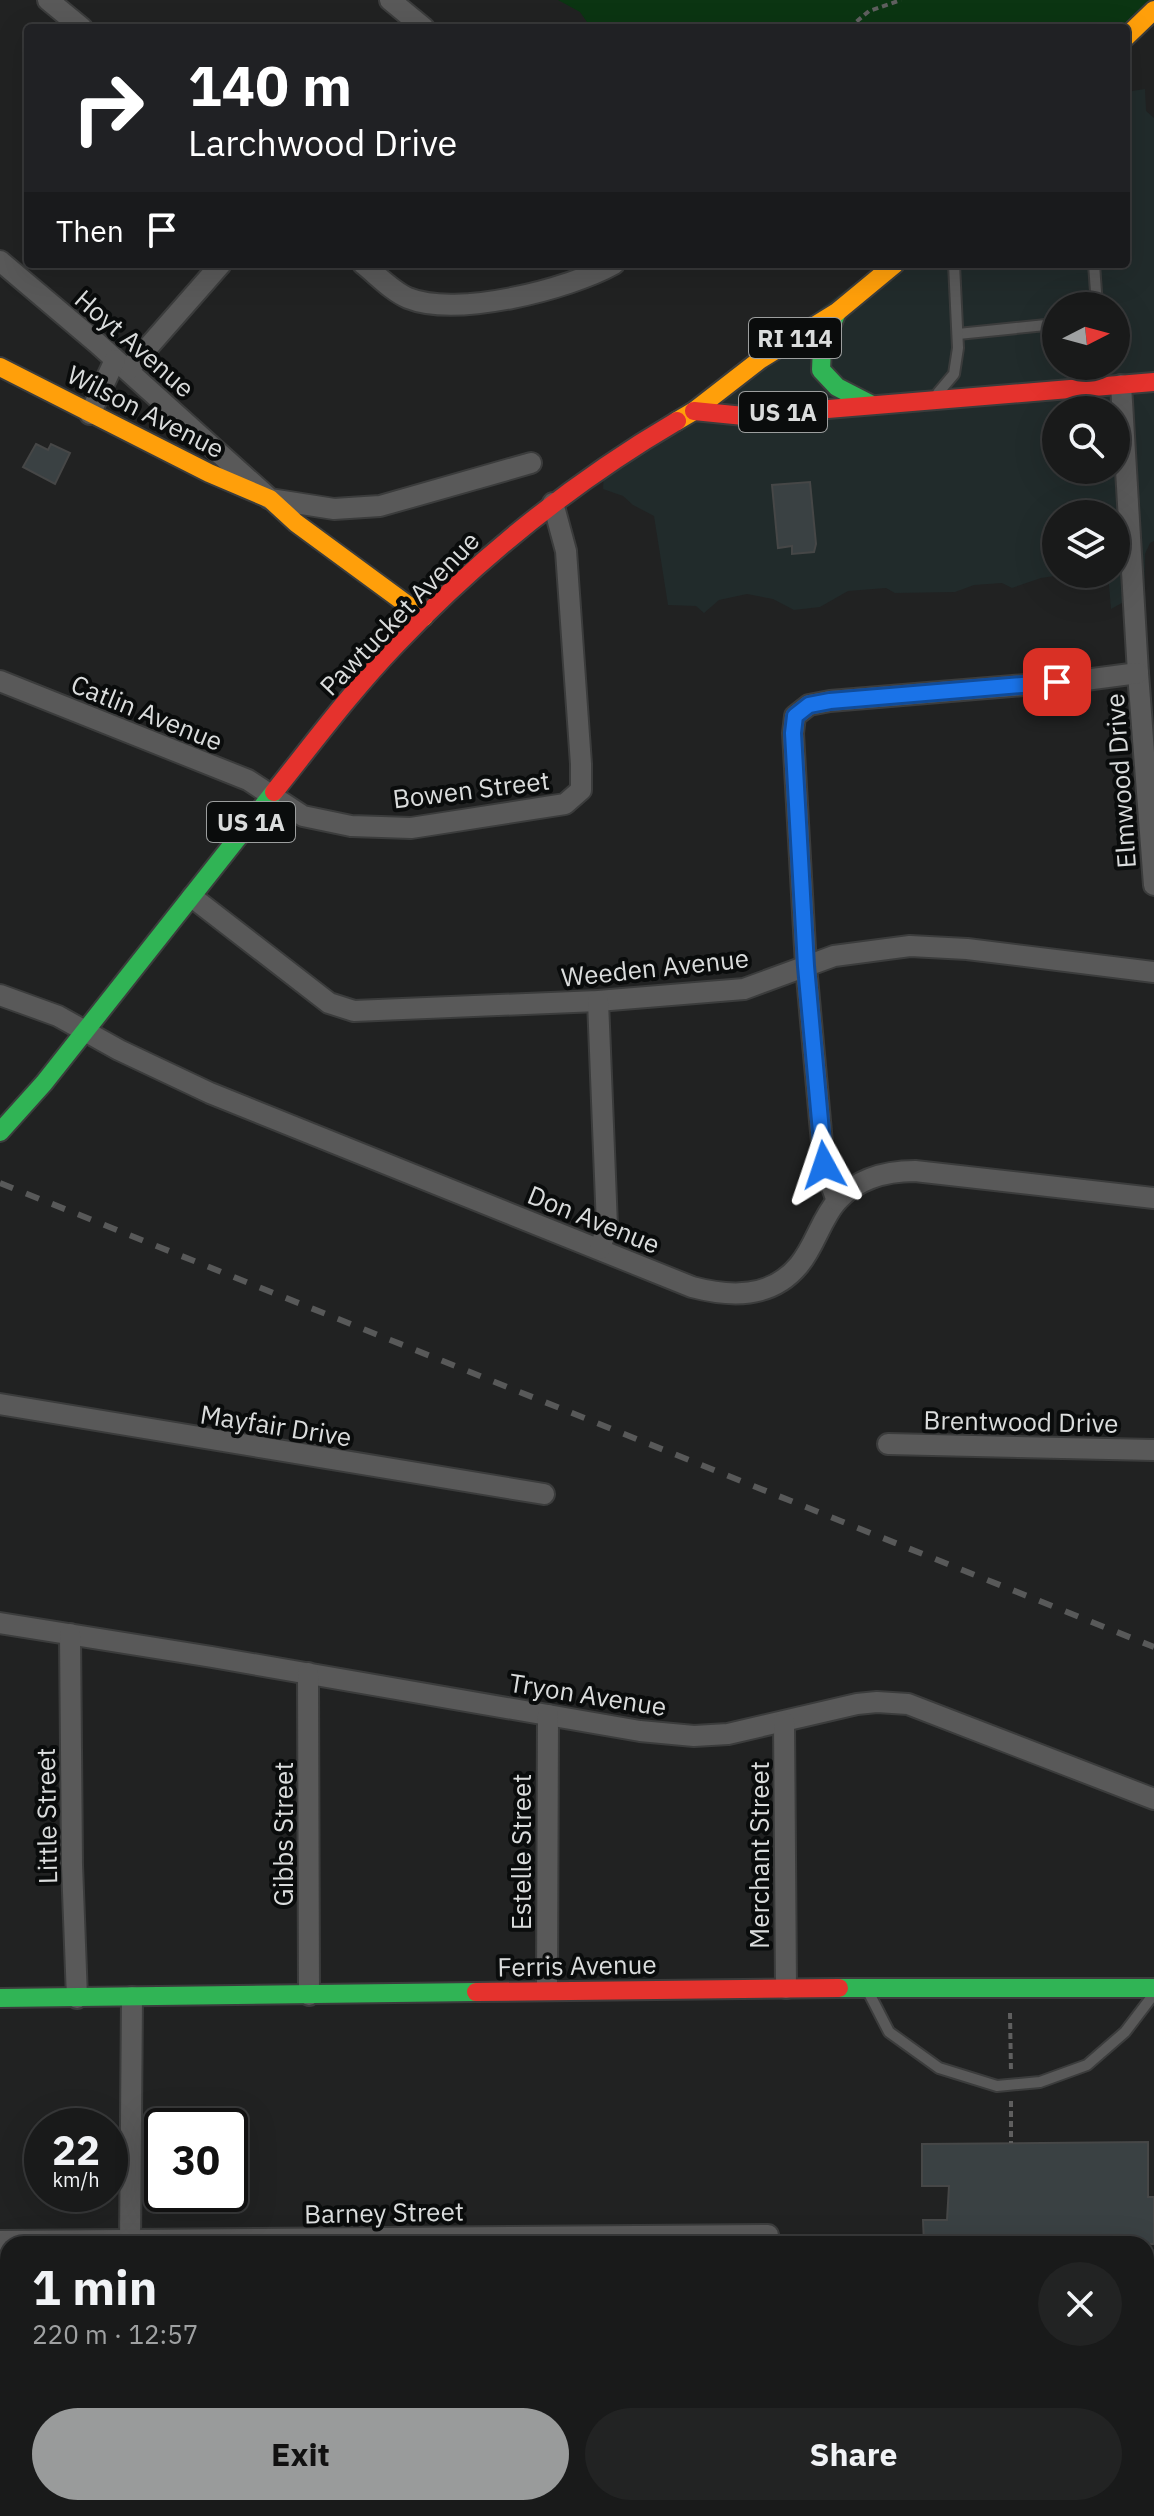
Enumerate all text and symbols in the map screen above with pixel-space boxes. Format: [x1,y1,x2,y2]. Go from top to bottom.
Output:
text: 140 m [188,49,352,121]
icon: right [56,56,160,160]
text: Larchwood Drive [188,119,457,166]
icon: arrive [140,208,184,252]
text: Then [56,211,124,250]
street label: Hoyt Avenue [68,282,202,404]
north arrow [1042,292,1130,380]
map controls [1042,292,1130,588]
road number: RI 114 [749,318,841,358]
street label: Wilson Avenue [62,357,230,465]
road number: US 1A [739,392,827,432]
button: search [1042,396,1130,484]
button: layers [1042,500,1130,588]
street label: Pawtucket Avenue [312,524,486,702]
pin [1023,648,1091,716]
icon: arrive [1035,660,1079,704]
street label: Catlin Avenue [66,666,228,758]
street label: Elmwood Drive [1097,692,1143,870]
street label: Bowen Street [391,763,551,815]
road number: US 1A [207,802,295,842]
street label: Weeden Avenue [560,940,750,994]
position arrow [782,1123,866,1207]
street label: Don Avenue [523,1177,665,1261]
street label: Mayfair Drive [198,1396,354,1454]
street label: Brentwood Drive [923,1402,1119,1440]
street label: Tryon Avenue [507,1665,669,1723]
street label: Little Street [28,1748,64,1884]
street label: Merchant Street [742,1761,776,1949]
street label: Gibbs Street [266,1762,300,1906]
street label: Estelle Street [504,1774,538,1930]
street label: Ferris Avenue [497,1947,657,1983]
speed limit sign: 30 [144,2108,248,2212]
text: 22 [52,2124,100,2176]
text: km/h [52,2166,100,2193]
street label: Barney Street [304,2194,464,2230]
text: 1 min [32,2256,157,2318]
button: close [1038,2262,1122,2346]
text: 220 m · 12:57 [32,2317,198,2351]
button: Exit [32,2408,569,2500]
button: Share [585,2408,1122,2500]

